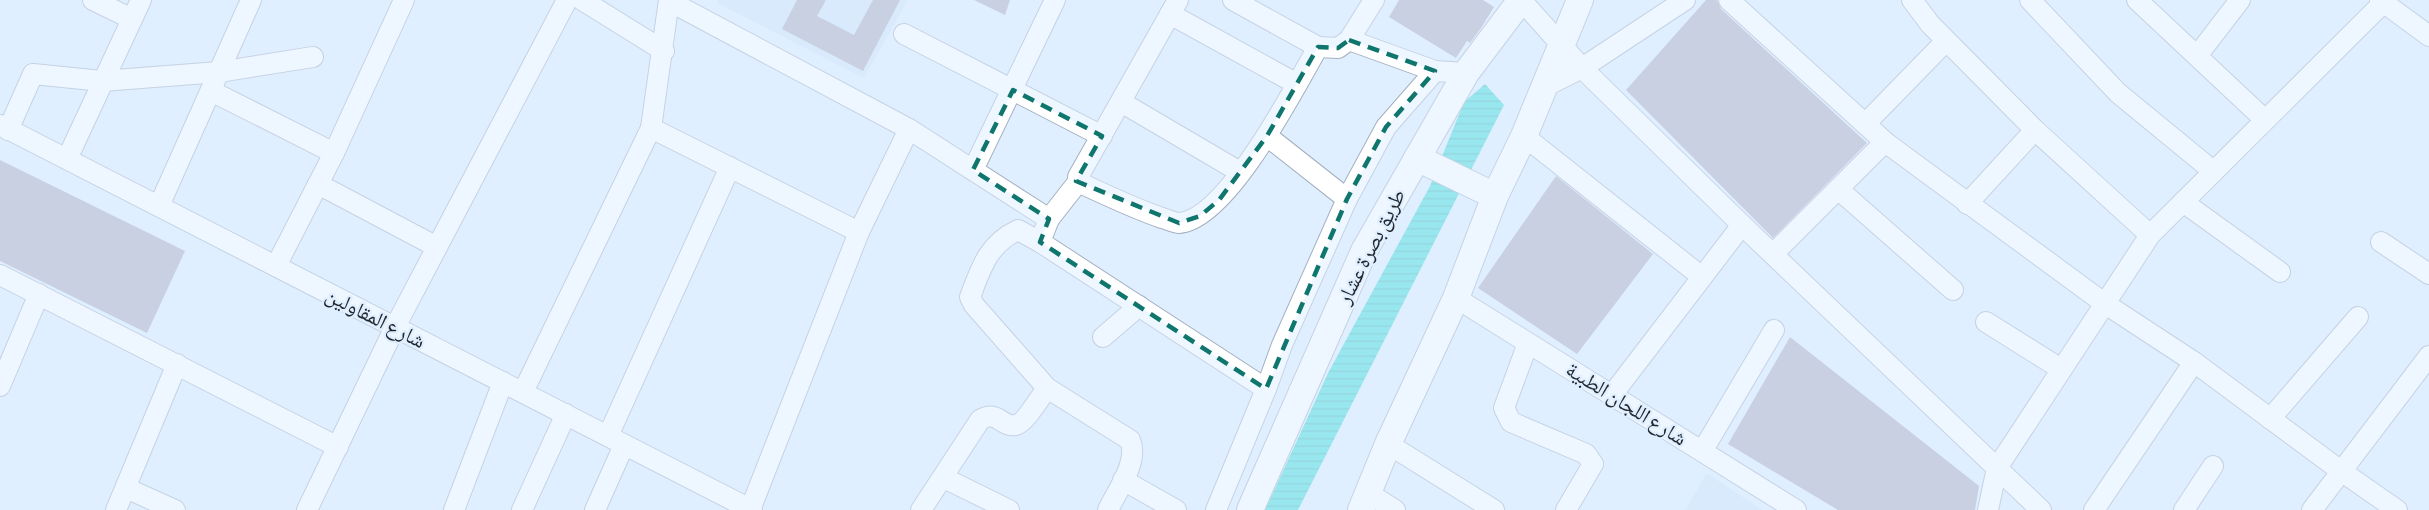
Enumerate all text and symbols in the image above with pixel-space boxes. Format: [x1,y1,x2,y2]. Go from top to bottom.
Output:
street label: طريق بصرة عشار [1330,184,1411,309]
street label: شارع المقاولين [321,282,430,354]
street label: شارع اللجان الطبية [1561,356,1692,451]

